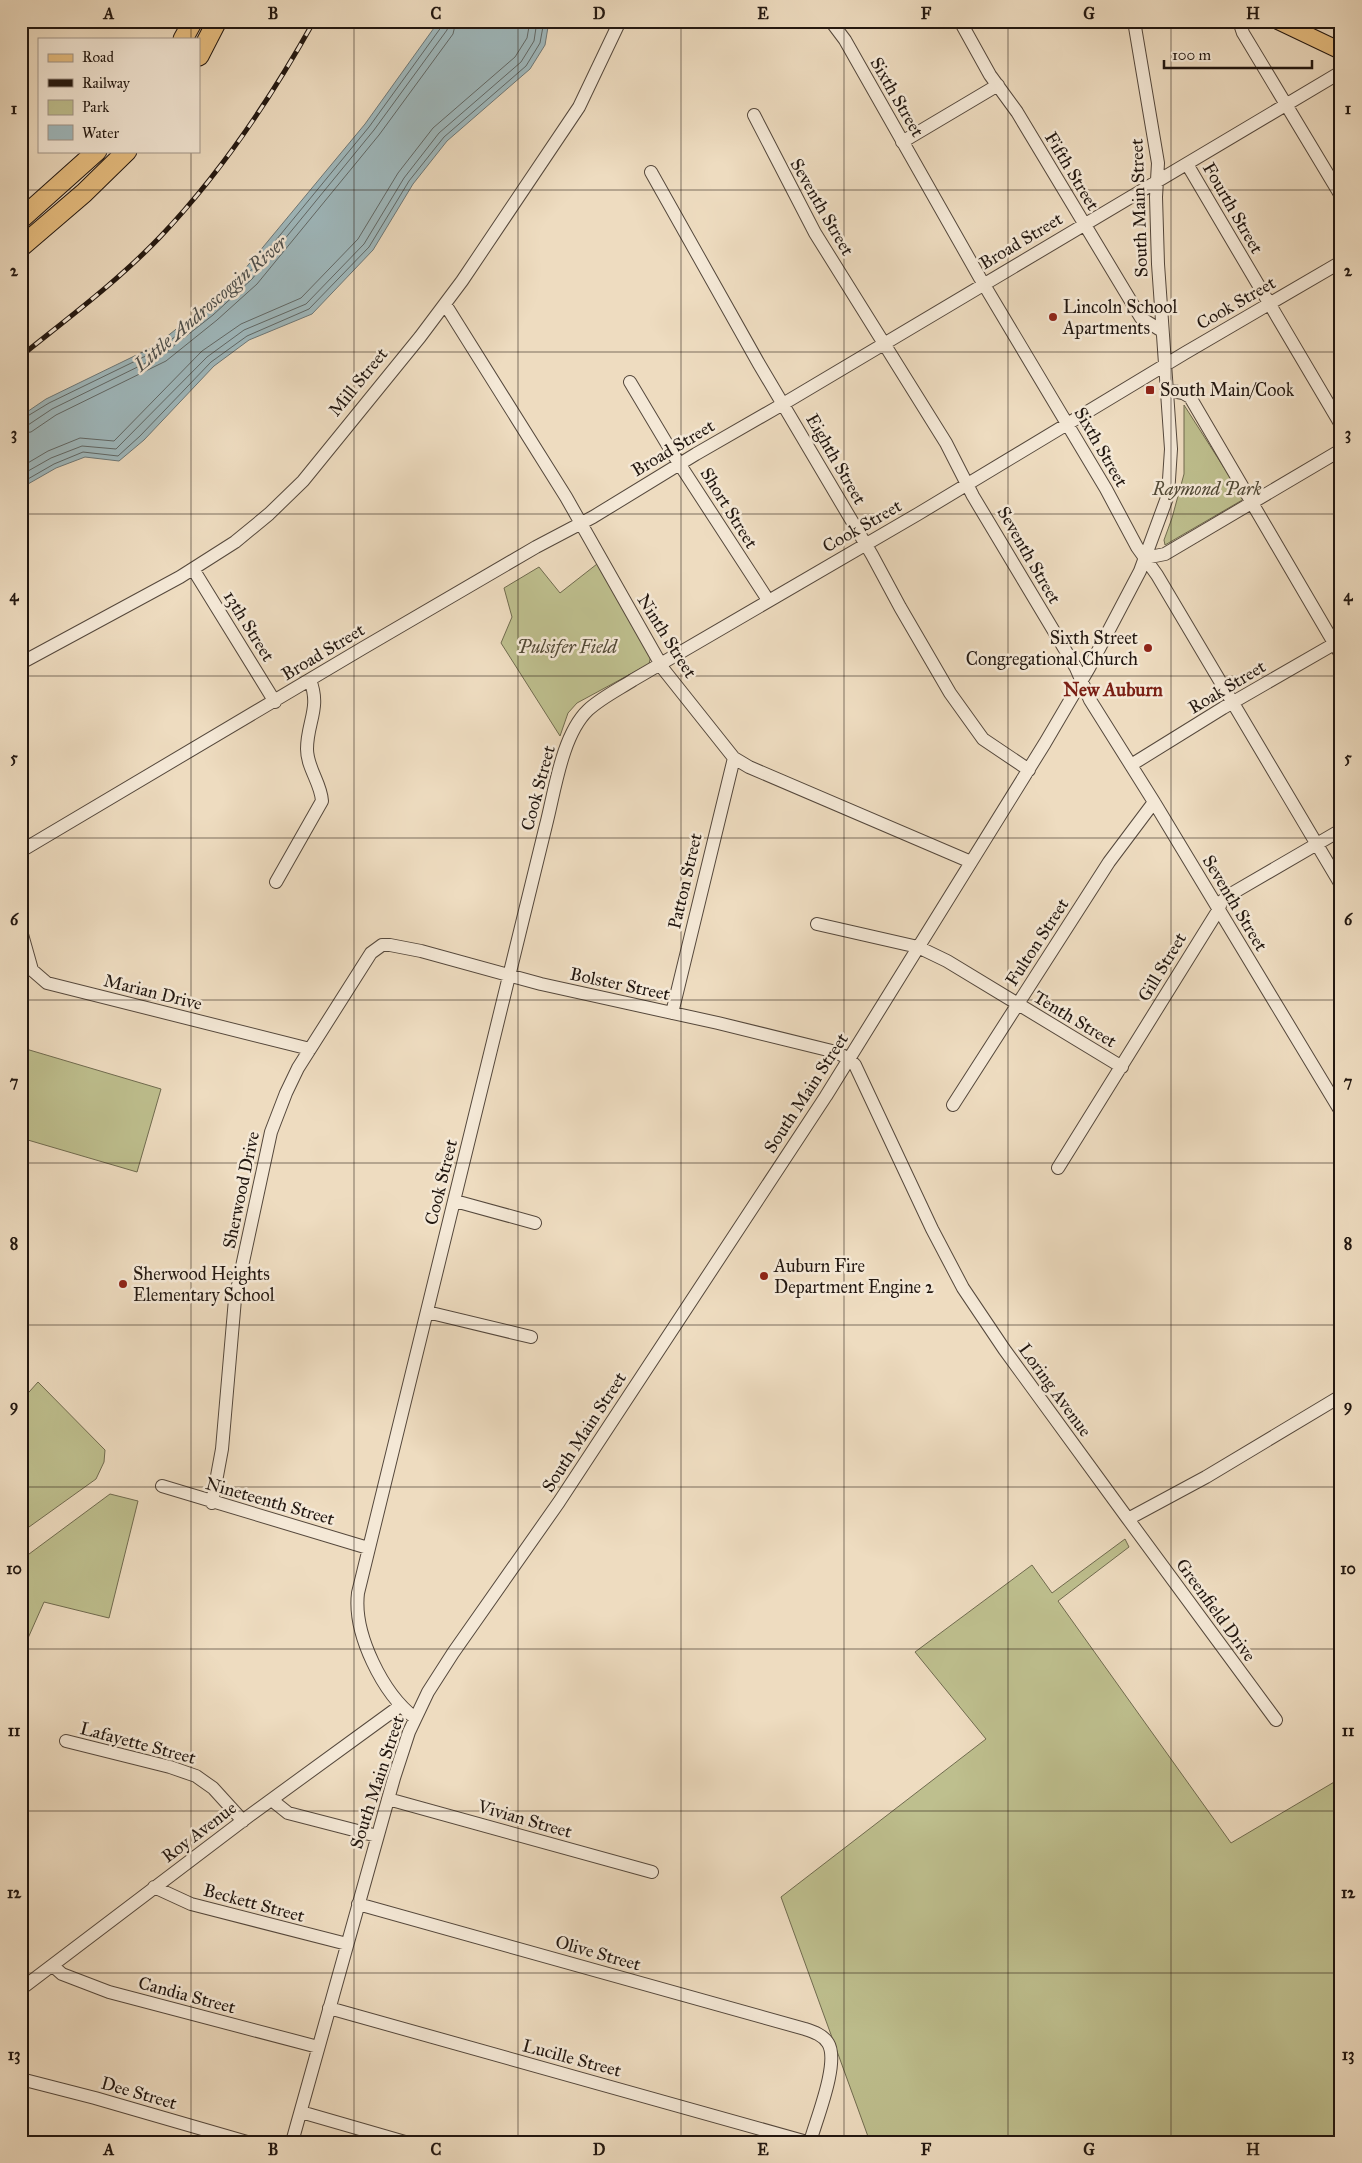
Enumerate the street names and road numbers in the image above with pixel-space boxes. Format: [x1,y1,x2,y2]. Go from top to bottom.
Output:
street label: Sixth Street [865,53,929,141]
street label: Fifth Street [1040,128,1104,215]
street label: South Main Street [1126,138,1152,278]
street label: Seventh Street [785,155,859,260]
street label: Fourth Street [1198,158,1268,258]
street label: Broad Street [976,207,1067,274]
street label: Cook Street [1193,271,1280,334]
street label: Mill Street [324,343,393,421]
street label: Sixth Street [1069,403,1133,491]
street label: Eighth Street [800,410,871,509]
street label: Broad Street [628,414,719,481]
street label: Short Street [696,464,763,553]
street label: Cook Street [819,494,906,557]
street label: Seventh Street [992,503,1066,608]
street label: 13th Street [219,587,280,666]
street label: Ninth Street [633,590,702,683]
street label: Broad Street [278,618,369,685]
street label: Roak Street [1184,655,1270,719]
street label: Cook Street [516,742,560,833]
street label: Patton Street [663,830,707,931]
street label: Seventh Street [1198,851,1273,956]
street label: Fulton Street [1001,894,1074,990]
street label: Gill Street [1133,928,1191,1005]
street label: Bolster Street [568,963,673,1005]
street label: Marian Drive [101,969,205,1015]
street label: Tenth Street [1029,986,1121,1053]
street label: South Main Street [759,1028,853,1157]
street label: Sherwood Drive [218,1129,264,1251]
street label: Cook Street [420,1136,462,1227]
street label: Loring Avenue [1013,1339,1096,1442]
street label: South Main Street [537,1367,631,1496]
street label: Nineteenth Street [203,1472,338,1530]
street label: Greenfield Drive [1171,1554,1261,1666]
street label: South Main Street [345,1712,409,1851]
street label: Lafayette Street [78,1717,199,1769]
street label: Vivian Street [474,1795,575,1843]
street label: Roy Avenue [157,1797,241,1867]
street label: Beckett Street [201,1879,308,1927]
street label: Olive Street [553,1930,644,1976]
street label: Candia Street [136,1971,239,2019]
street label: Lucille Street [520,2034,624,2082]
street label: Dee Street [99,2072,180,2114]

